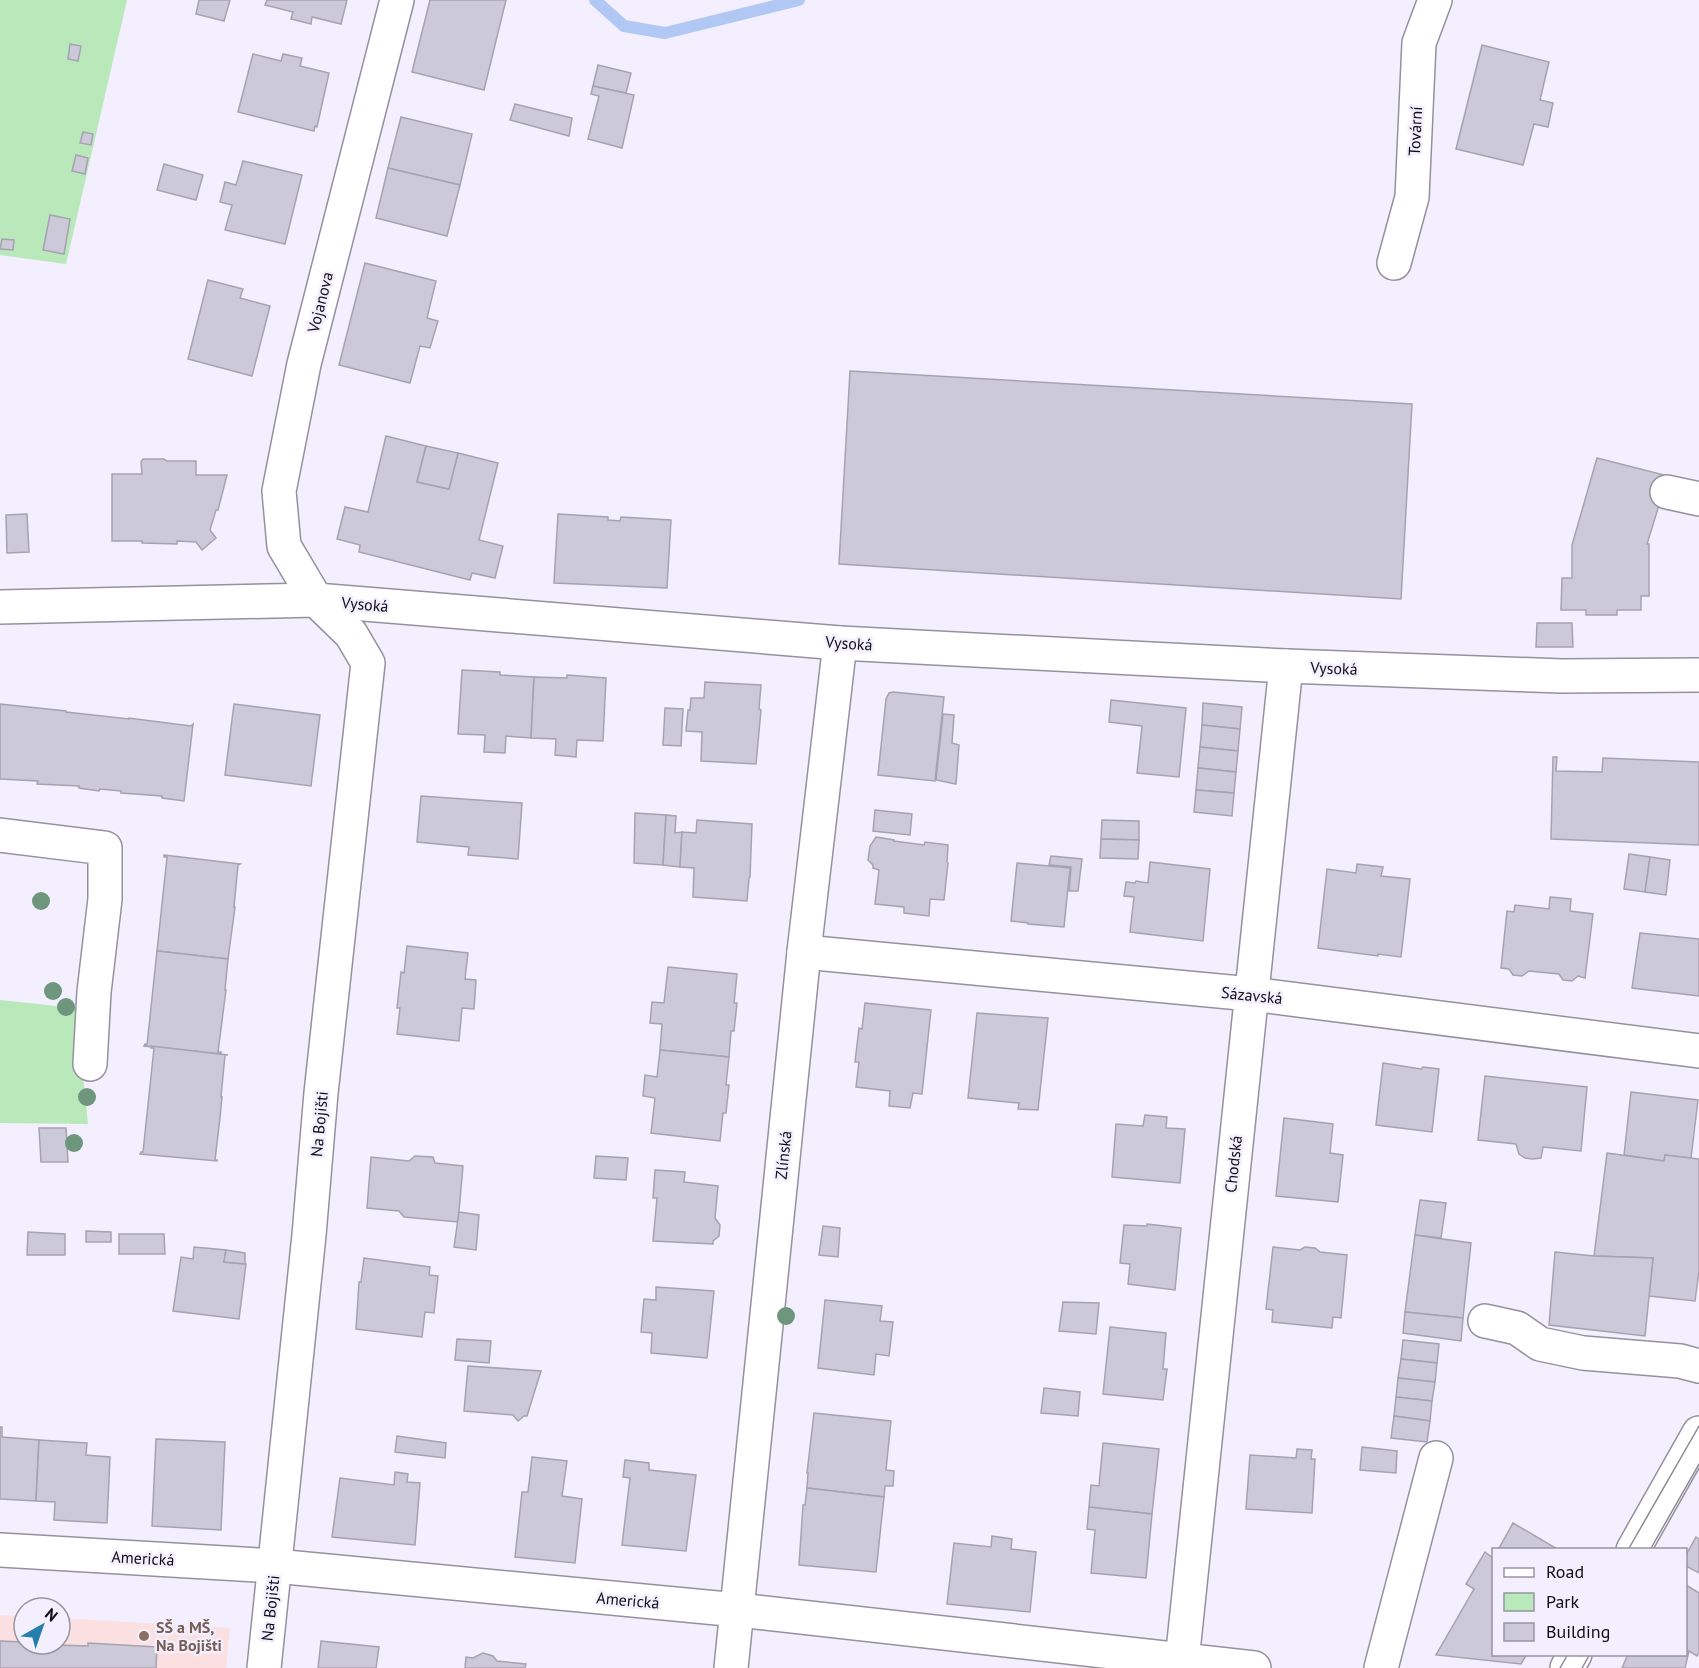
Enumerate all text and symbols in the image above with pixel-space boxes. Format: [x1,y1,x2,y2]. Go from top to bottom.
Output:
street label: Tovární [1404,106,1426,156]
street label: Vojanova [303,270,337,335]
street label: Vysoká [340,592,389,616]
street label: Vysoká [824,631,873,655]
street label: Vysoká [1309,657,1358,679]
street label: Sázavská [1220,982,1284,1008]
street label: Na Bojišti [306,1090,332,1158]
street label: Zlínská [771,1130,795,1180]
street label: Chodská [1220,1134,1246,1194]
street label: Americká [111,1546,175,1570]
legend [1492,1548,1687,1656]
text: Road [1546,1560,1584,1583]
street label: Na Bojišti [257,1574,283,1642]
street label: Americká [596,1587,660,1613]
text: Park [1546,1590,1579,1613]
north arrow [12,1596,72,1656]
text: N [41,1603,62,1626]
place label: SŠ a MŠ, Na Bojišti [156,1617,222,1655]
text: Building [1546,1620,1610,1643]
marker: SŠ a MŠ, Na Bojišti [137,1629,151,1643]

